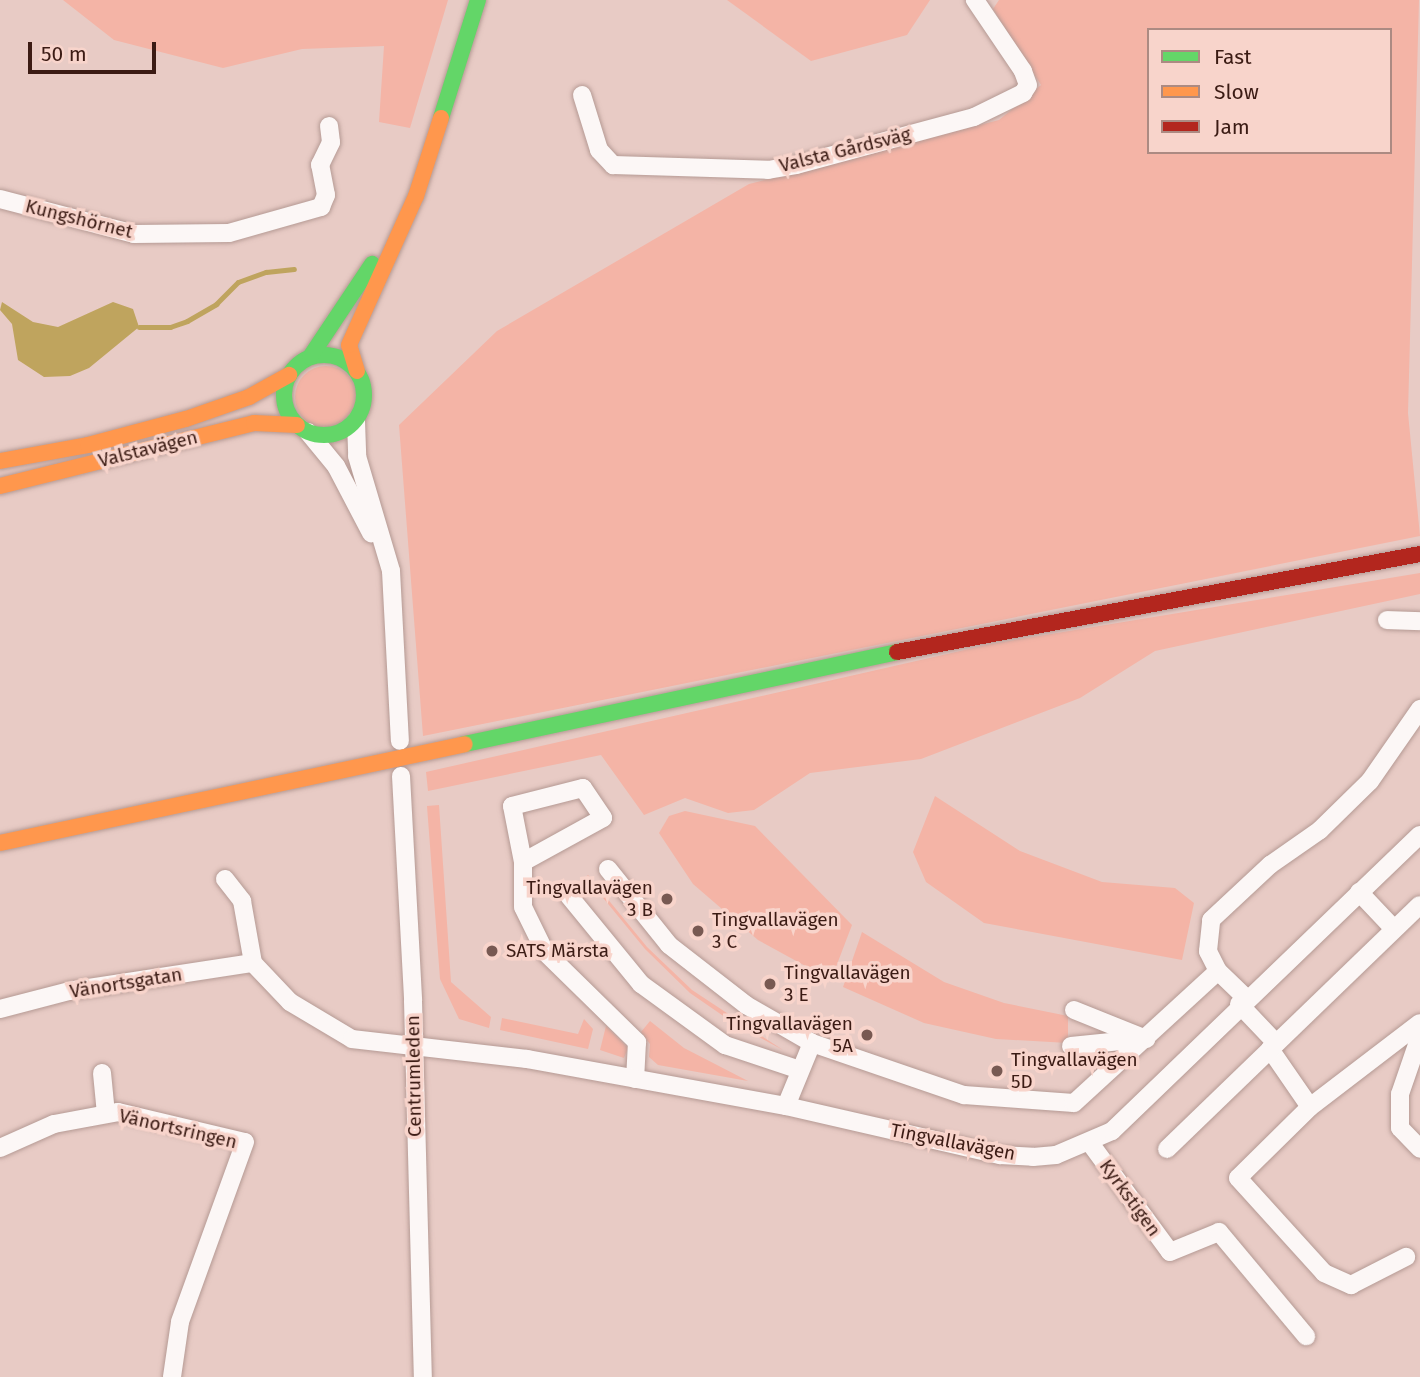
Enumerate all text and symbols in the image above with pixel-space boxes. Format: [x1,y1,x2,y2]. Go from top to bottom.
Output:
scale bar [32,28,159,72]
legend [1147,28,1392,154]
text: 50 m [41,41,87,67]
text: Fast [1214,44,1252,70]
text: Slow [1214,79,1259,105]
text: Jam [1214,114,1250,140]
street label: Valsta Gårdsväg [777,123,913,177]
street label: Kungshörnet [23,195,135,243]
street label: Valstavägen [96,426,200,472]
place label: Tingvallavägen 3 B [526,877,653,921]
marker: Tingvallavägen 3 B [659,891,675,907]
place label: Tingvallavägen 3 C [712,909,839,953]
marker: Tingvallavägen 3 C [690,923,706,939]
place label: SATS Märsta [506,940,609,962]
marker: SATS Märsta [484,943,500,959]
place label: Tingvallavägen 3 E [784,962,911,1006]
street label: Vänortsgatan [68,963,184,1003]
marker: Tingvallavägen 3 E [762,976,778,992]
place label: Tingvallavägen 5A [726,1013,853,1057]
street label: Centrumleden [402,1015,426,1137]
marker: Tingvallavägen 5A [859,1027,875,1043]
place label: Tingvallavägen 5D [1011,1049,1138,1093]
marker: Tingvallavägen 5D [989,1063,1005,1079]
street label: Vänortsringen [117,1104,239,1154]
street label: Tingvallavägen [889,1119,1017,1165]
street label: Kyrkstigen [1094,1155,1166,1241]

